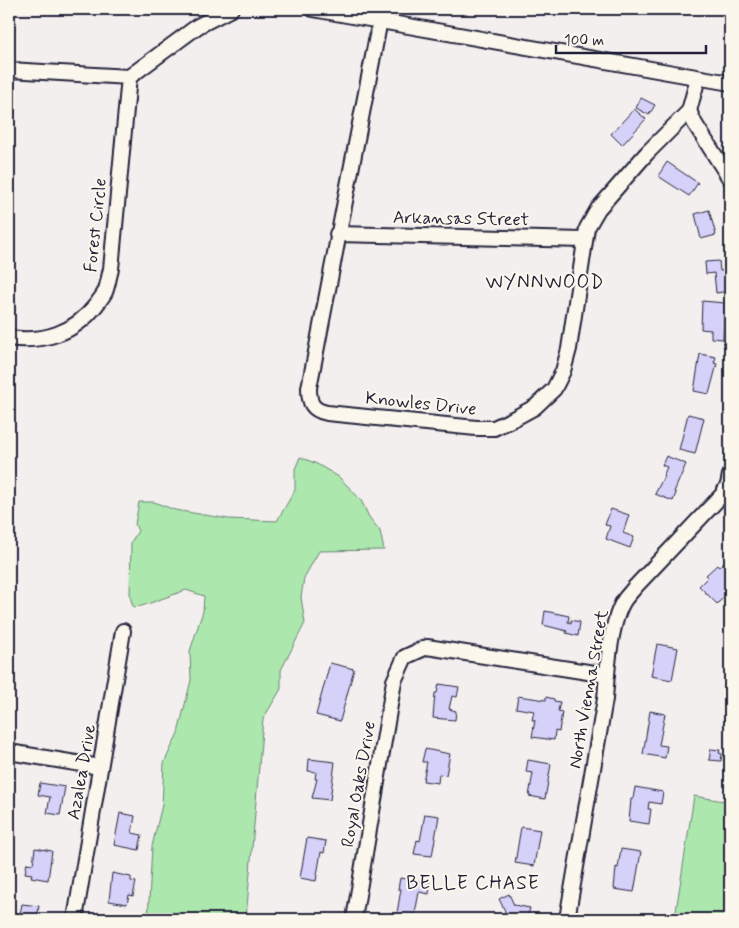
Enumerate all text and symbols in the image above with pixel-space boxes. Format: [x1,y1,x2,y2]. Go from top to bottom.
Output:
scale bar [556,22,706,54]
text: 100 m [564,31,604,51]
street label: Forest Circle [79,177,113,273]
street label: Arkansas Street [393,206,529,232]
district label: WYNNWOOD [486,270,604,295]
street label: Knowles Drive [364,386,478,422]
street label: North Vienna Street [563,607,615,770]
street label: Royal Oaks Drive [336,719,382,849]
street label: Azalea Drive [62,723,102,822]
district label: BELLE CHASE [406,871,540,896]

